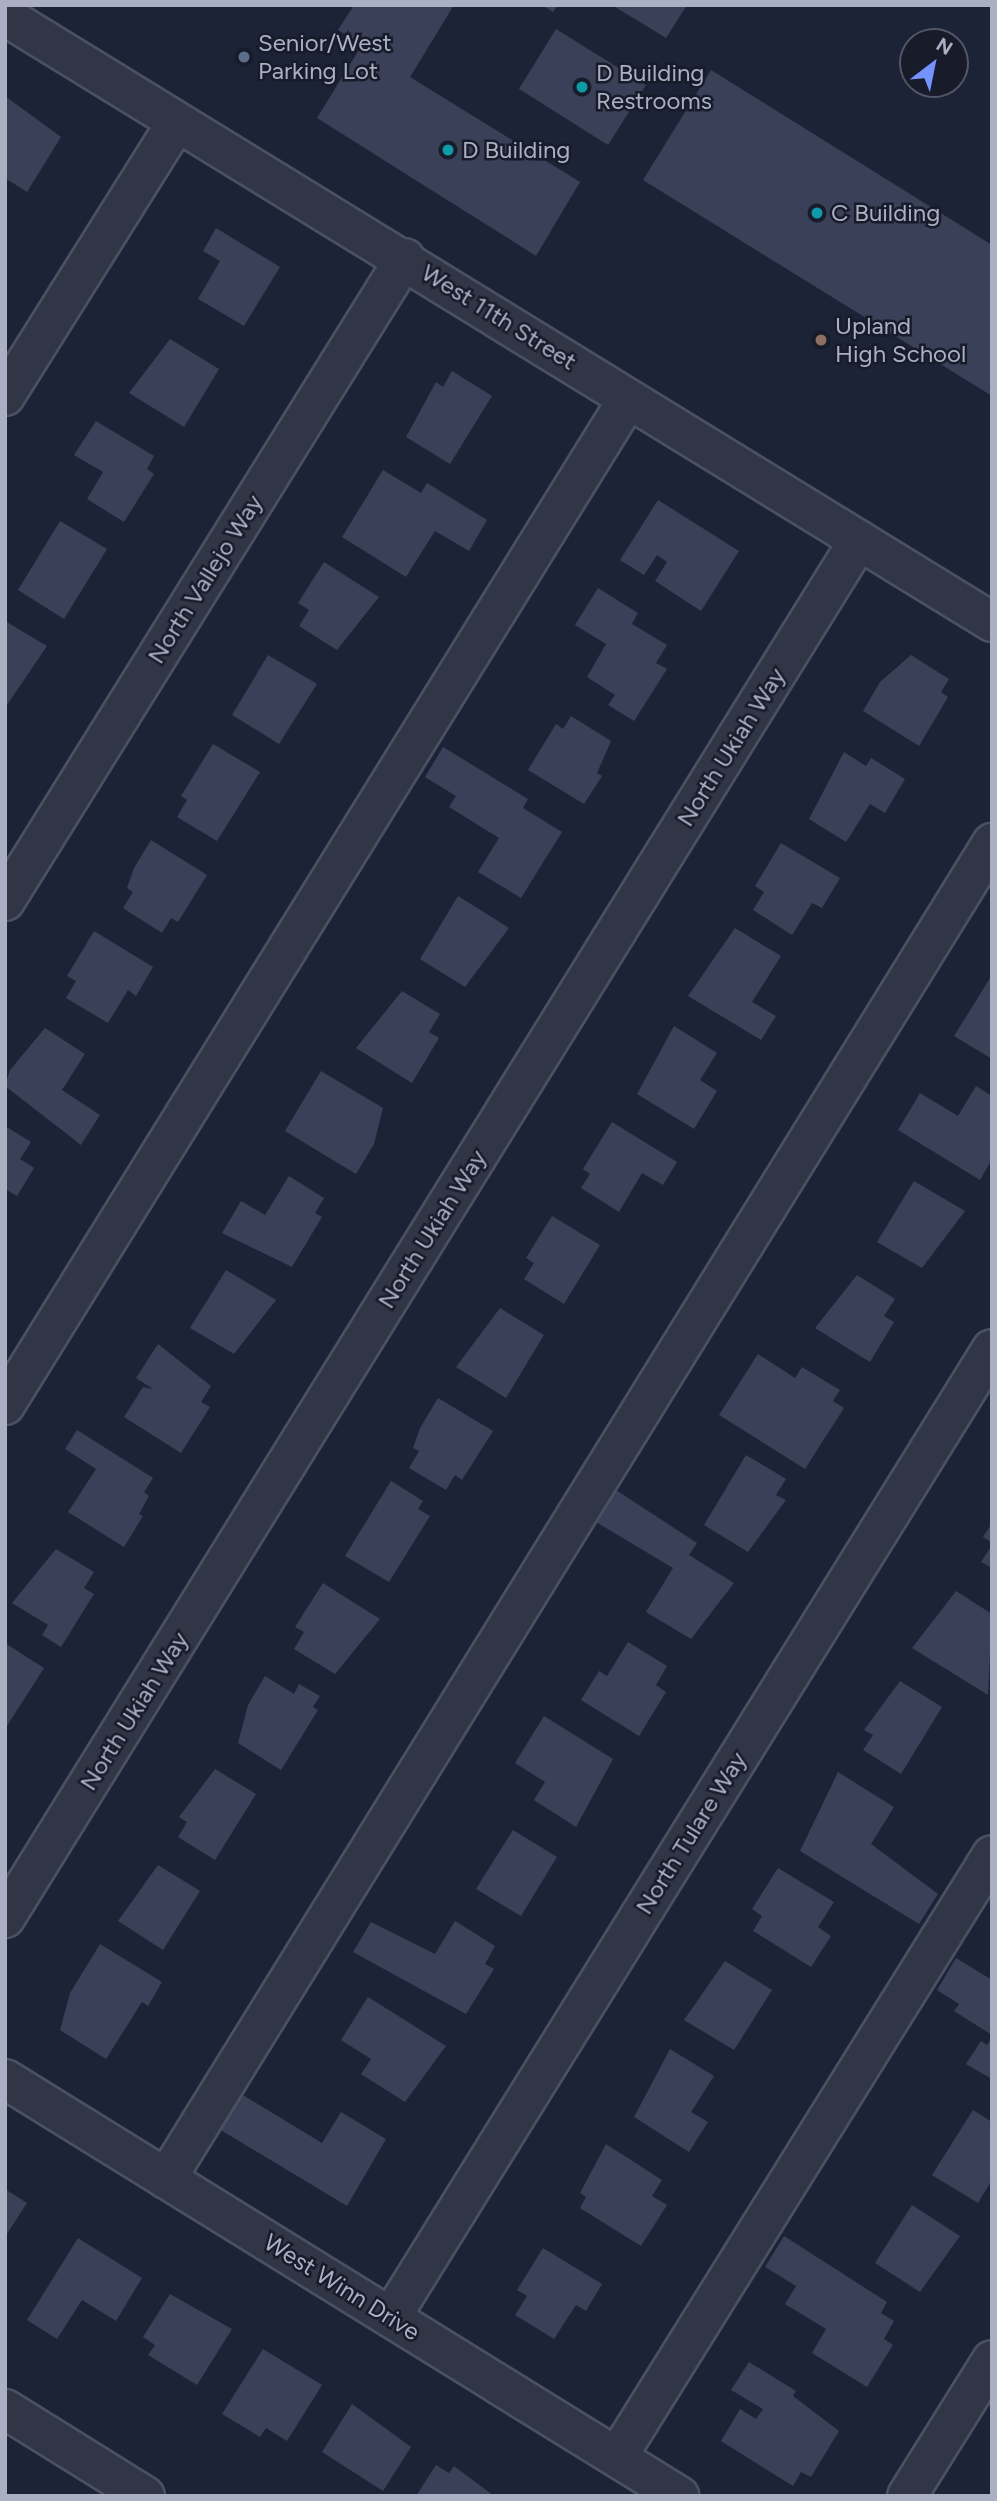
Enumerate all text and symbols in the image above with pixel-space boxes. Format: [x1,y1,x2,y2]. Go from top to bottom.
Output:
north arrow [899,28,969,98]
place label: Senior/West Parking Lot [258,29,392,85]
text: N [932,33,957,60]
marker: Senior/West Parking Lot [236,49,252,65]
place label: D Building Restrooms [596,59,712,115]
marker: D Building Restrooms [574,79,590,95]
place label: D Building [462,136,570,164]
marker: D Building [440,142,456,158]
place label: C Building [831,199,940,227]
marker: C Building [809,205,825,221]
street label: West 11th Street [416,258,582,376]
place label: Upland High School [835,312,966,368]
marker: Upland High School [813,332,829,348]
street label: North Vallejo Way [141,489,269,669]
street label: North Ukiah Way [671,662,791,832]
street label: North Ukiah Way [372,1144,492,1314]
street label: North Ukiah Way [74,1626,194,1796]
street label: North Tulare Way [630,1747,752,1919]
street label: West Winn Drive [259,2228,425,2346]

